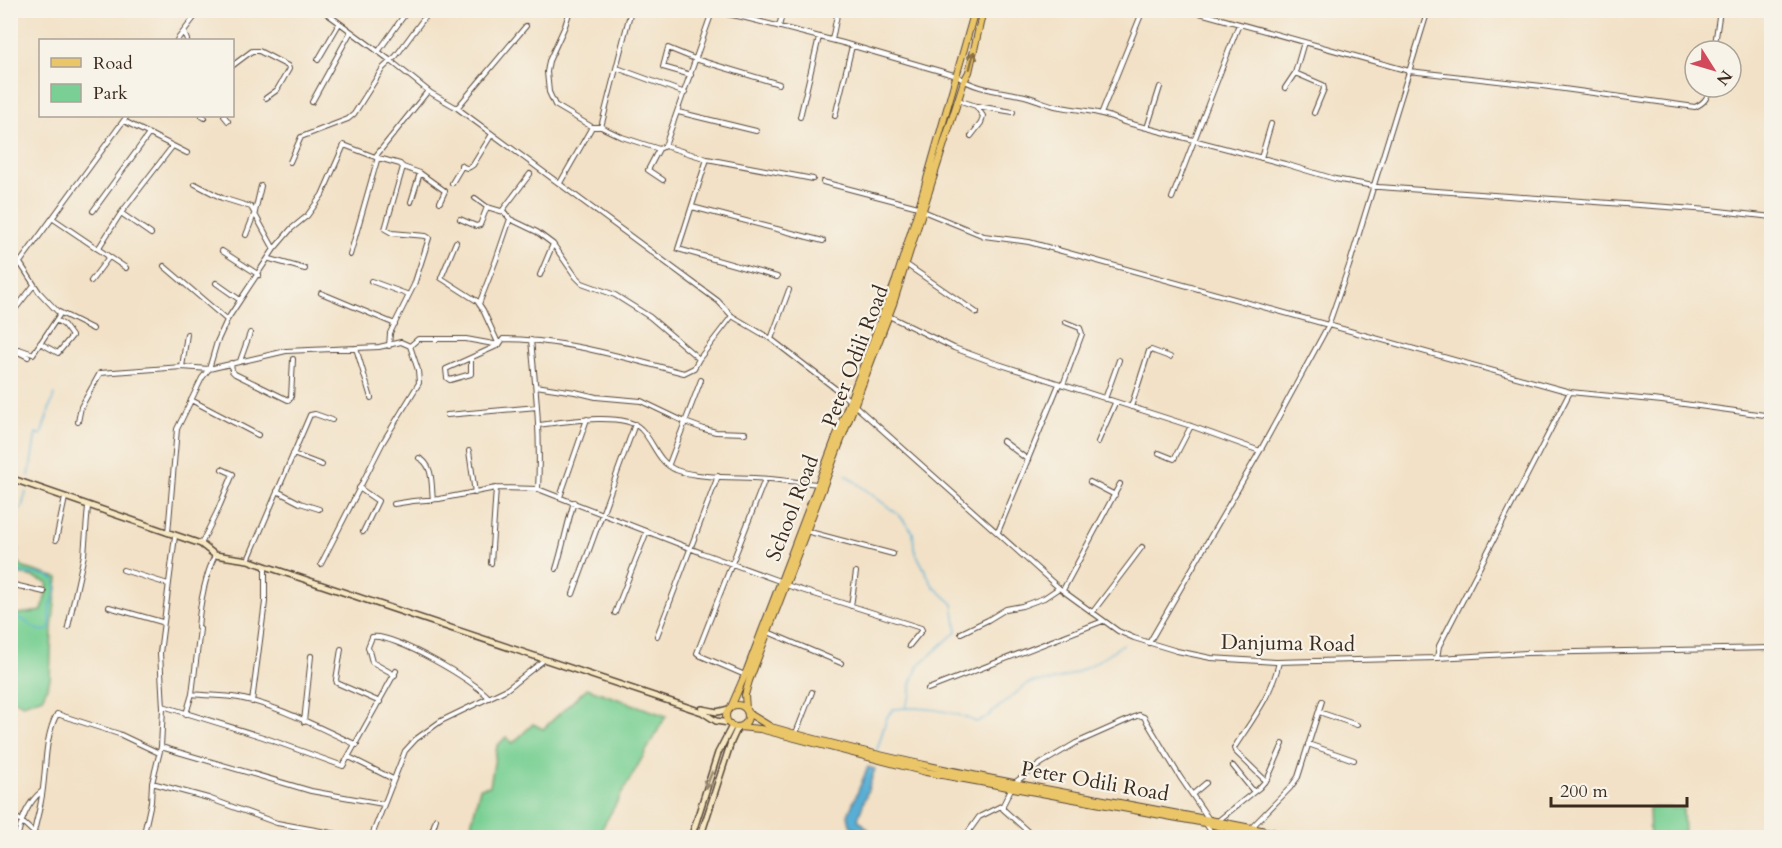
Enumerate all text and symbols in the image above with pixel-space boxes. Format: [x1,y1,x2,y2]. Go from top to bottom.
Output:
legend [39,39,234,117]
north arrow [1683,39,1743,99]
text: Road [93,51,133,76]
one-way arrow [967,51,979,70]
text: N [1711,65,1737,90]
text: Park [93,81,128,106]
street label: Peter Odili Road [815,281,896,431]
street label: School Road [759,451,826,565]
street label: Danjuma Road [1221,628,1355,659]
street label: Peter Odili Road [1019,754,1171,809]
one-way arrow [702,770,713,789]
scale bar [1551,770,1688,808]
text: 200 m [1560,779,1608,804]

